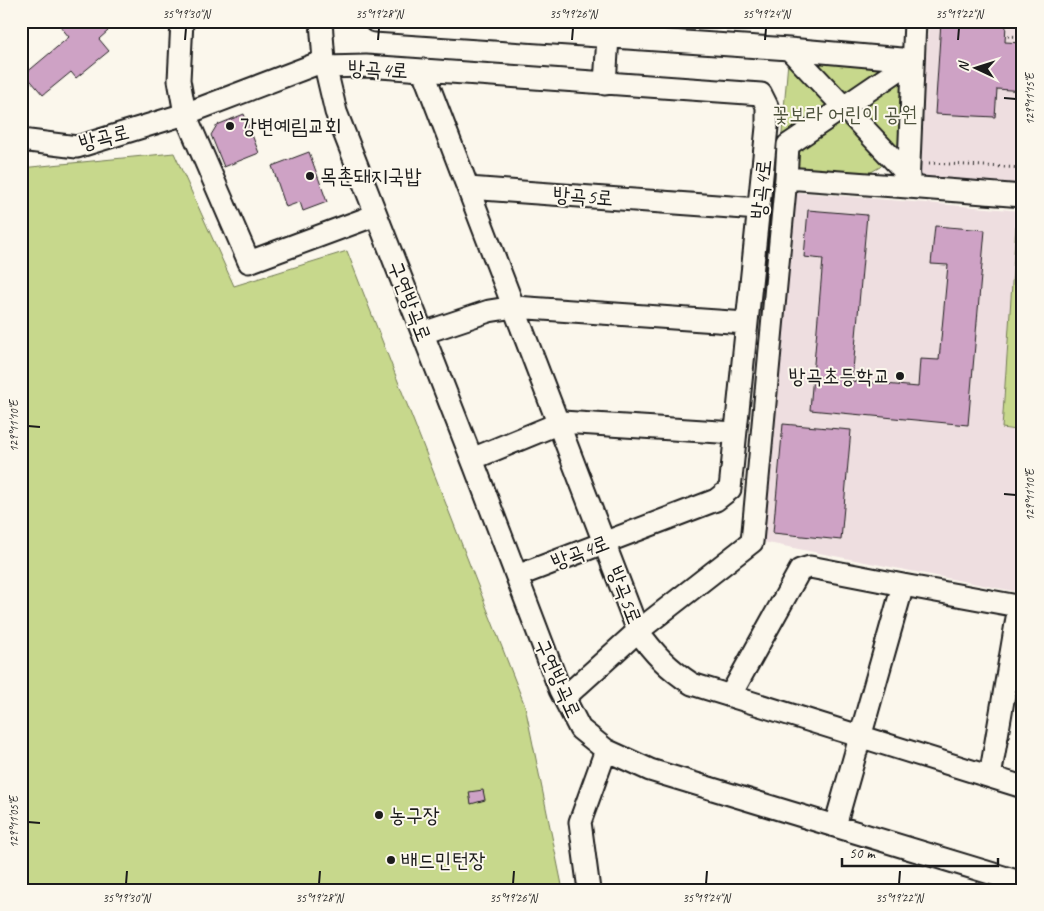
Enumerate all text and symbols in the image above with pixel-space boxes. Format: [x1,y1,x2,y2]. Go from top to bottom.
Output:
text: 35°19'30"N [162,6,211,22]
text: 35°19'28"N [355,6,404,22]
text: 35°19'26"N [549,6,598,22]
text: 35°19'24"N [742,6,791,22]
text: 35°19'22"N [935,6,984,22]
north arrow [952,42,1002,92]
street label: 방곡4로 [347,54,409,84]
text: N [955,60,972,72]
text: 129°11'15"E [1022,71,1038,125]
park label: 꽃보라 어린이 공원 [772,101,918,127]
place label: 강변예림교회 [240,113,341,139]
street label: 방곡로 [76,118,132,156]
marker: 강변예림교회 [224,120,236,132]
street label: 방곡4로 [745,158,777,220]
place label: 목촌돼지국밥 [320,163,421,189]
marker: 목촌돼지국밥 [304,170,316,182]
street label: 방곡5로 [552,181,614,211]
street label: 구연방곡로 [383,257,437,345]
place label: 방곡초등학교 [789,363,890,389]
marker: 방곡초등학교 [894,370,906,382]
text: 129°11'10"E [6,398,22,452]
text: 129°11'10"E [1022,467,1038,521]
street label: 방곡4로 [547,529,613,575]
street label: 방곡5로 [602,562,648,628]
street label: 구연방곡로 [529,634,587,722]
text: 129°11'05"E [6,794,22,848]
place label: 농구장 [389,802,440,828]
marker: 농구장 [373,809,385,821]
scale bar [842,836,998,868]
text: 50 m [849,844,876,863]
place label: 배드민턴장 [401,847,486,873]
marker: 배드민턴장 [385,854,397,866]
text: 35°19'30"N [102,890,151,906]
text: 35°19'28"N [295,890,344,906]
text: 35°19'26"N [489,890,538,906]
text: 35°19'24"N [682,890,731,906]
text: 35°19'22"N [875,890,924,906]

